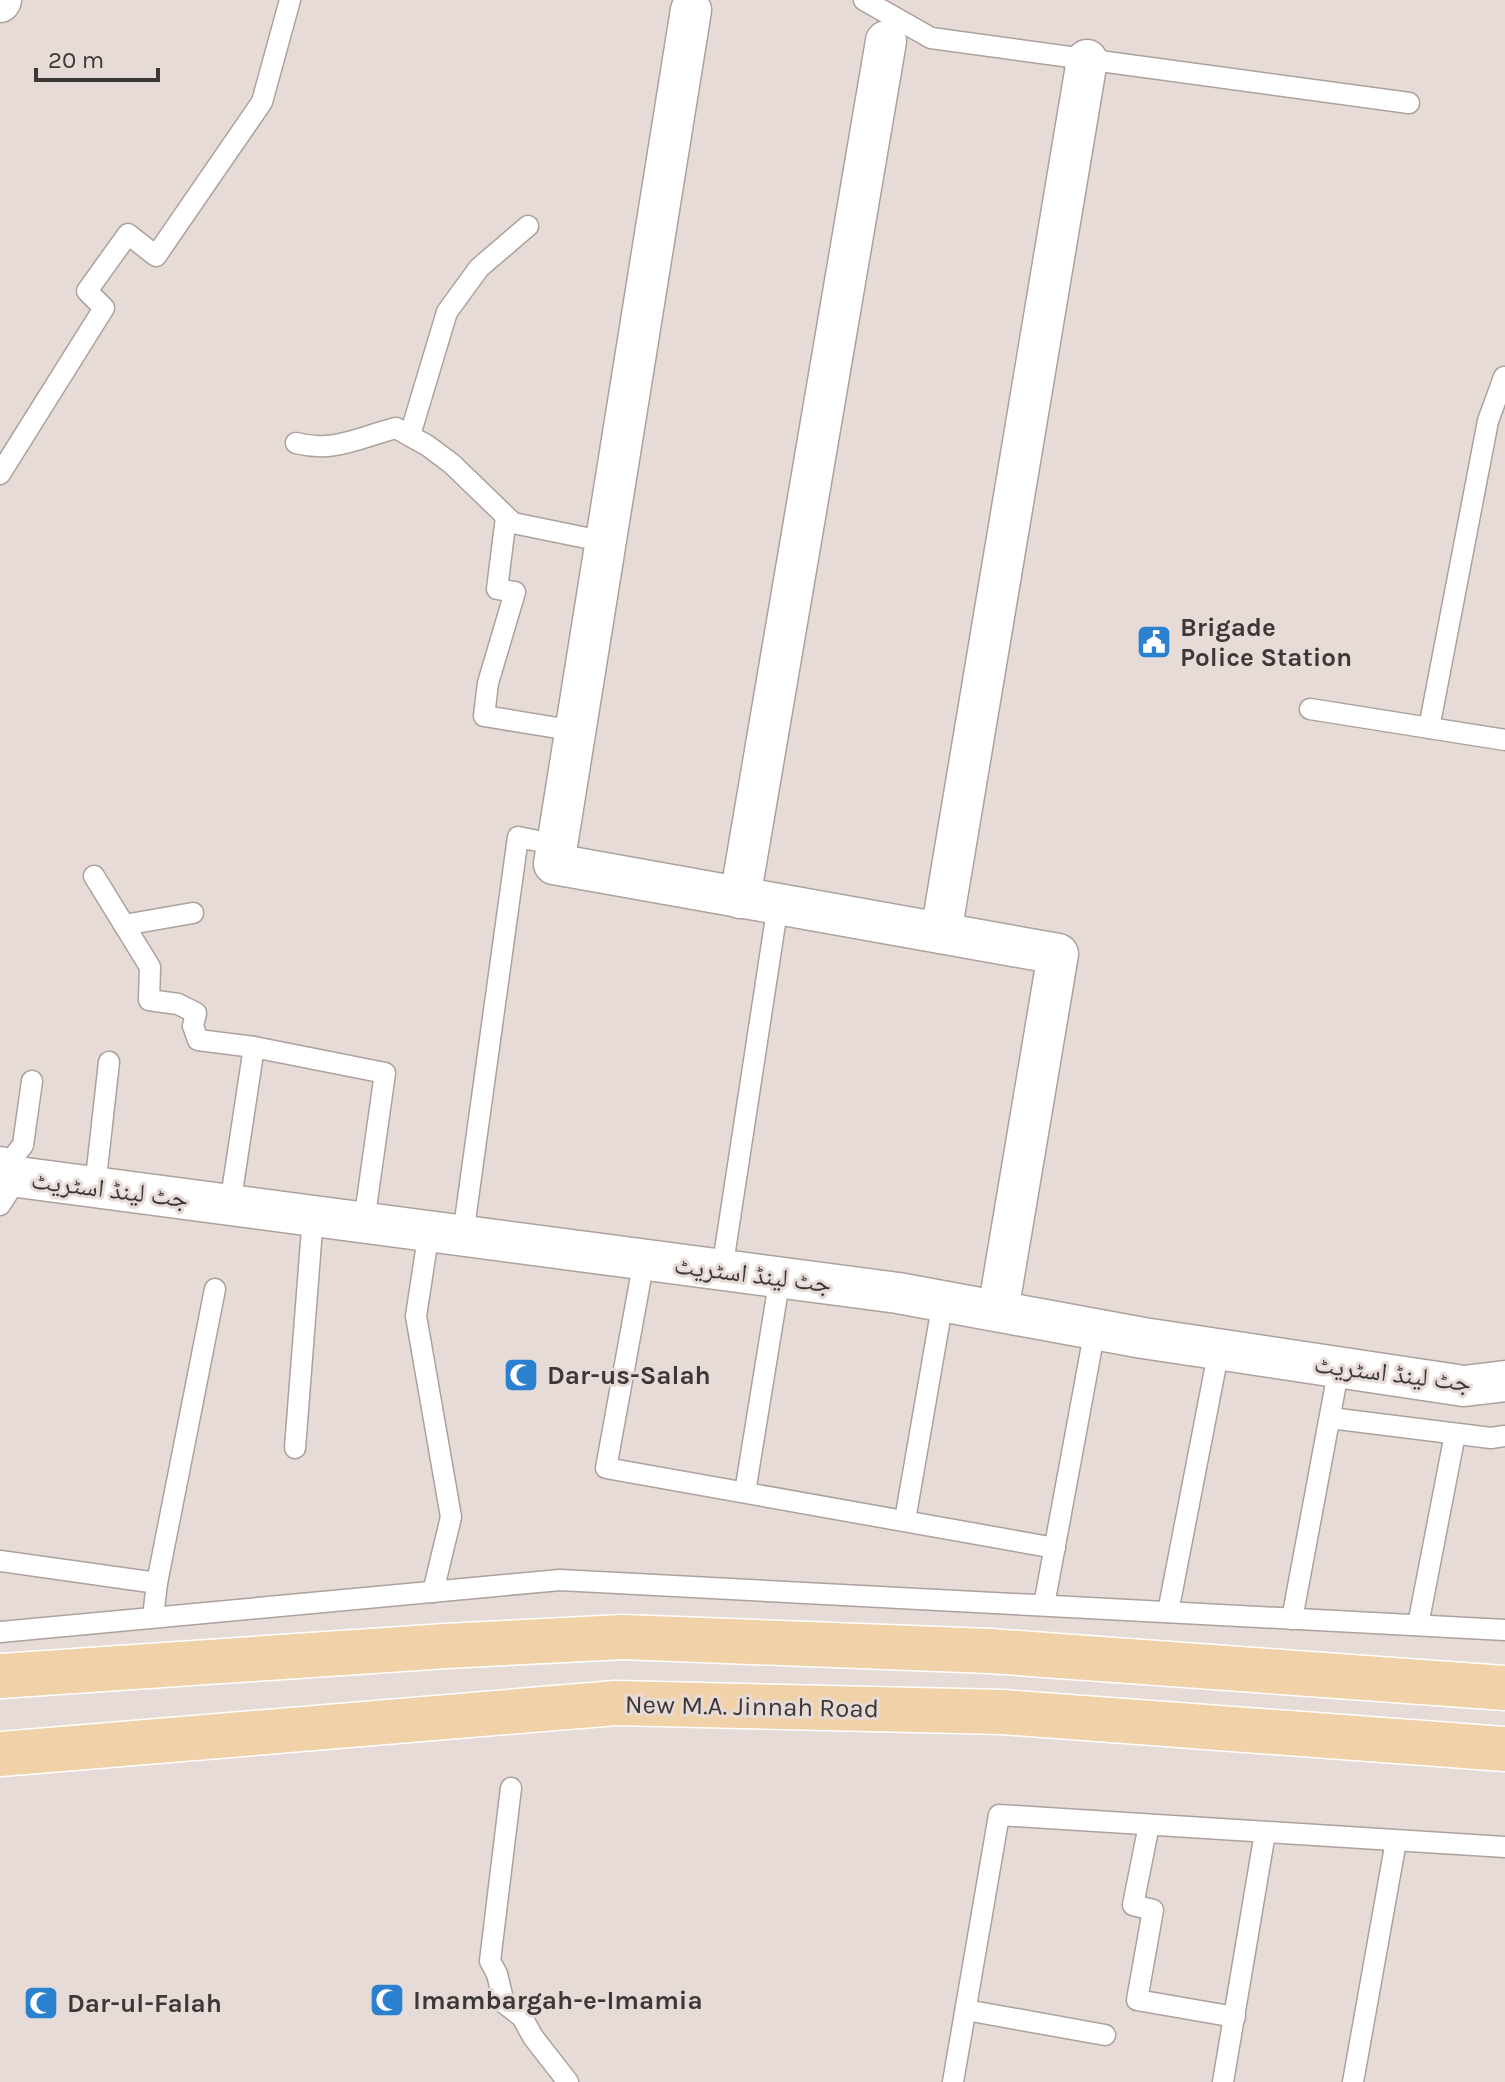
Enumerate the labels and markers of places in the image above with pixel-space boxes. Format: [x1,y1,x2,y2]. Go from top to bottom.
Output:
place label: Brigade Police Station [1180,612,1352,673]
public building icon: Brigade Police Station [1135,623,1173,661]
mosque icon: Dar-us-Salah [502,1356,540,1394]
place label: Dar-us-Salah [547,1360,711,1391]
mosque icon: Imambargah-e-Imamia [368,1981,406,2019]
mosque icon: Dar-ul-Falah [22,1984,60,2022]
place label: Imambargah-e-Imamia [413,1985,703,2016]
place label: Dar-ul-Falah [67,1988,222,2019]

